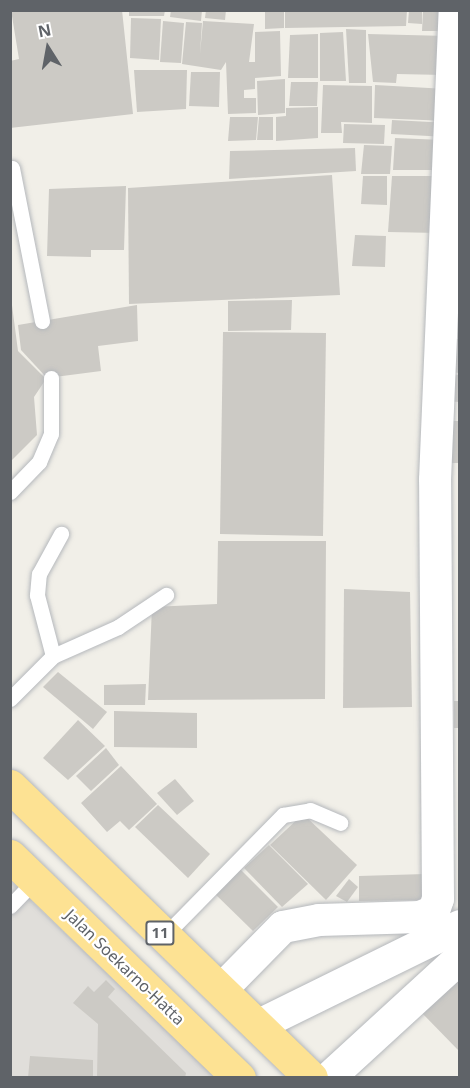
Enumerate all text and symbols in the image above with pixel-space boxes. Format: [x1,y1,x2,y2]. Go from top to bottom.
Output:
north arrow [18,18,78,78]
text: N [36,18,53,42]
street label: Jalan Soekarno-Hatta [61,905,189,1029]
road number: 11 [145,921,175,945]

